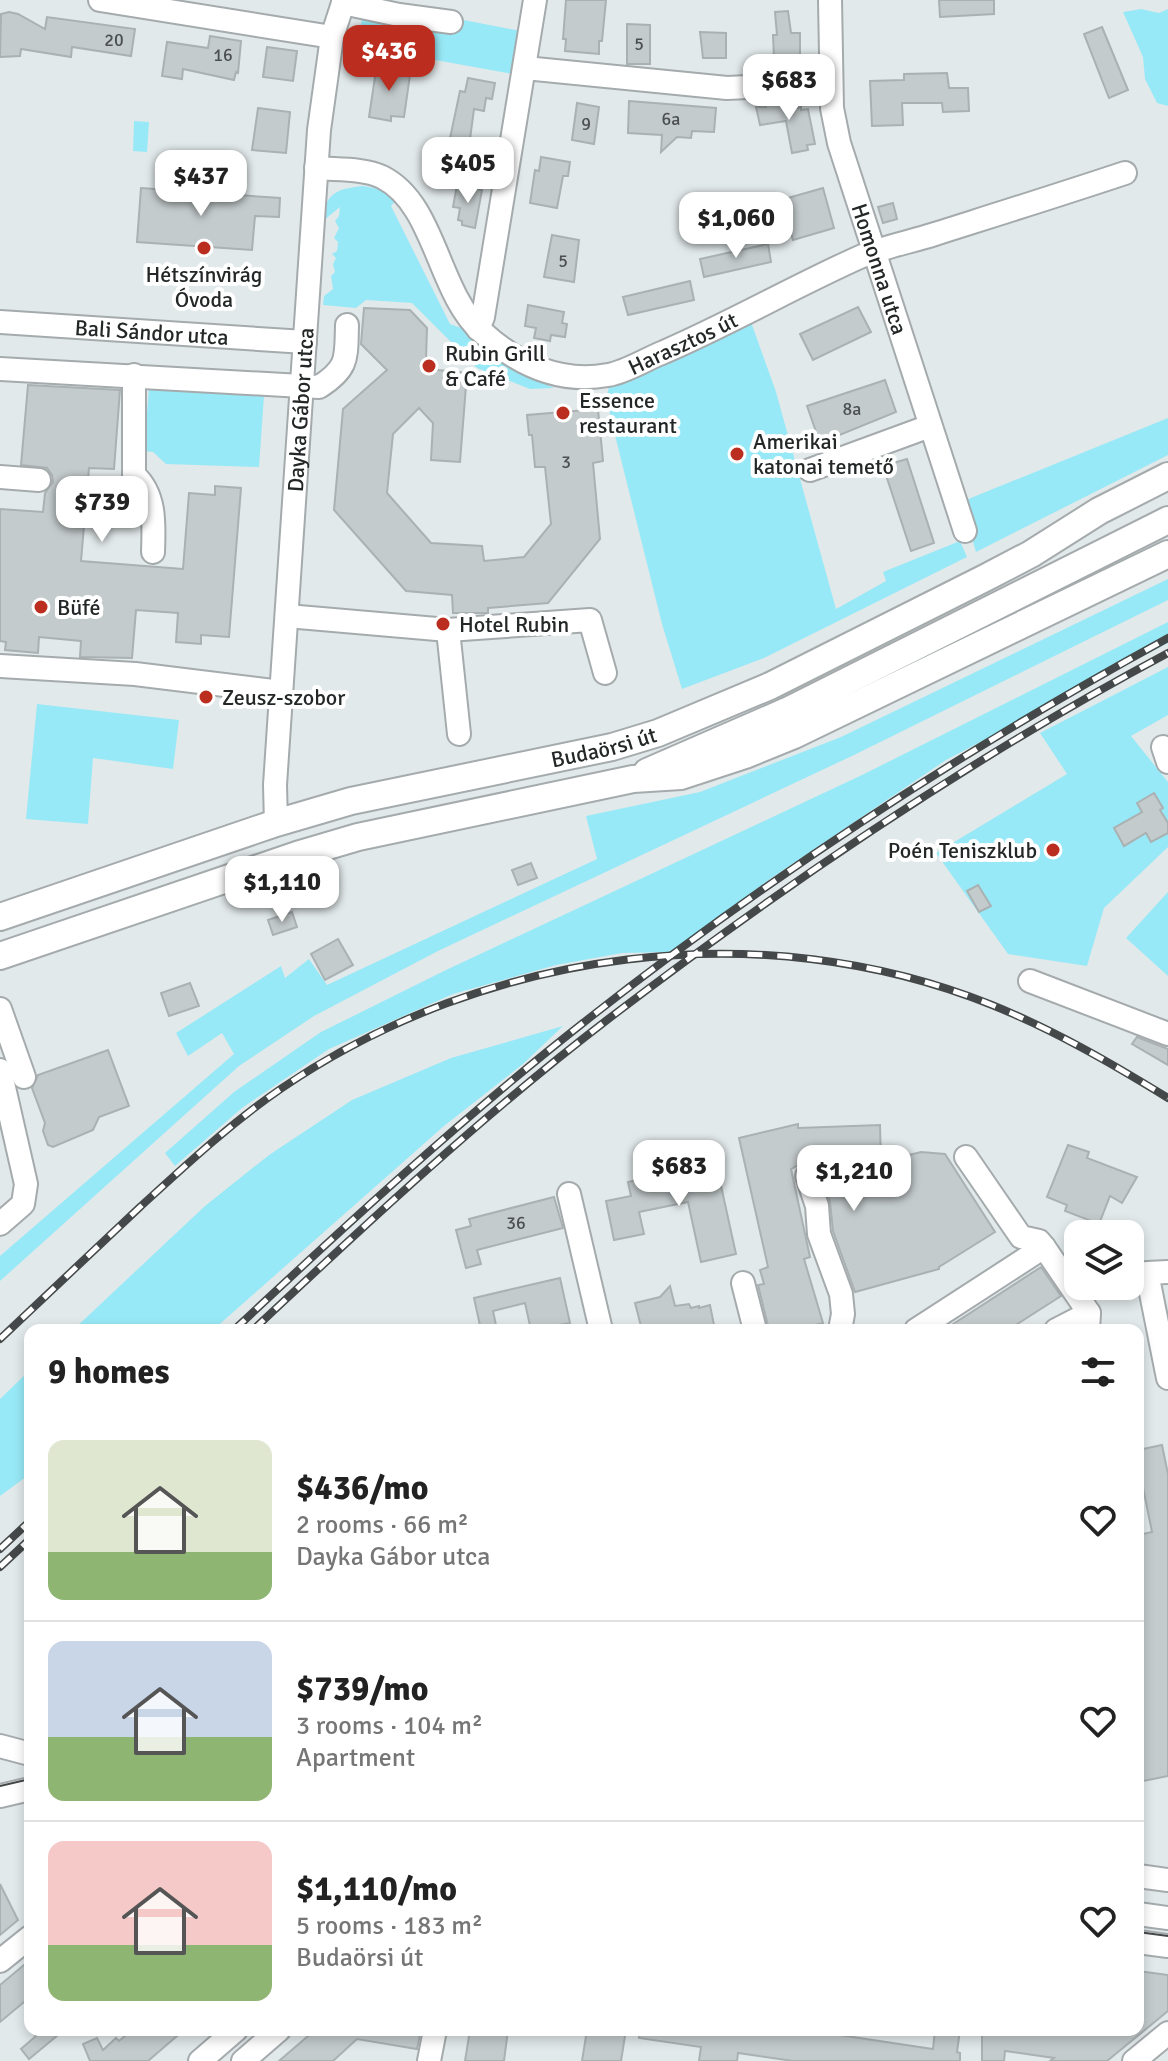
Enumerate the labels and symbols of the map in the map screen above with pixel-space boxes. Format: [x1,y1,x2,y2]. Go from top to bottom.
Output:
pin: $436 [342,25,436,93]
house number: 20 [104,29,124,51]
house number: 5 [634,33,644,55]
house number: 16 [213,44,233,66]
pin: $683 [742,54,836,122]
house number: 6a [662,108,680,130]
house number: 9 [581,113,591,135]
pin: $405 [421,137,515,205]
pin: $437 [154,150,248,218]
pin: $1,060 [671,192,801,260]
street label: Homonna utca [846,200,914,338]
marker: Hétszínvirág Óvoda [195,239,213,257]
house number: 5 [558,250,568,272]
place label: Hétszínvirág Óvoda [146,261,262,313]
street label: Harasztos út [623,306,742,380]
street label: Bali Sándor utca [74,313,229,350]
street label: Dayka Gábor utca [281,327,319,493]
place label: Rubin Grill & Café [445,340,545,392]
marker: Rubin Grill & Café [420,357,438,375]
place label: Essence restaurant [579,387,677,439]
house number: 8a [843,398,861,420]
marker: Essence restaurant [554,404,572,422]
place label: Amerikai katonai temető [753,428,894,480]
marker: Amerikai katonai temető [728,445,746,463]
house number: 3 [561,451,571,473]
pin: $739 [55,476,149,544]
place label: Büfé [57,594,101,621]
marker: Büfé [32,598,50,616]
place label: Hotel Rubin [459,611,569,638]
marker: Hotel Rubin [434,615,452,633]
place label: Zeusz-szobor [222,684,345,711]
marker: Zeusz-szobor [197,688,215,706]
street label: Budaörsi út [548,721,660,773]
place label: Poén Teniszklub [888,837,1037,864]
marker: Poén Teniszklub [1044,841,1062,859]
pin: $1,110 [217,856,347,924]
pin: $683 [632,1140,726,1208]
pin: $1,210 [789,1145,919,1213]
house number: 36 [506,1212,526,1234]

